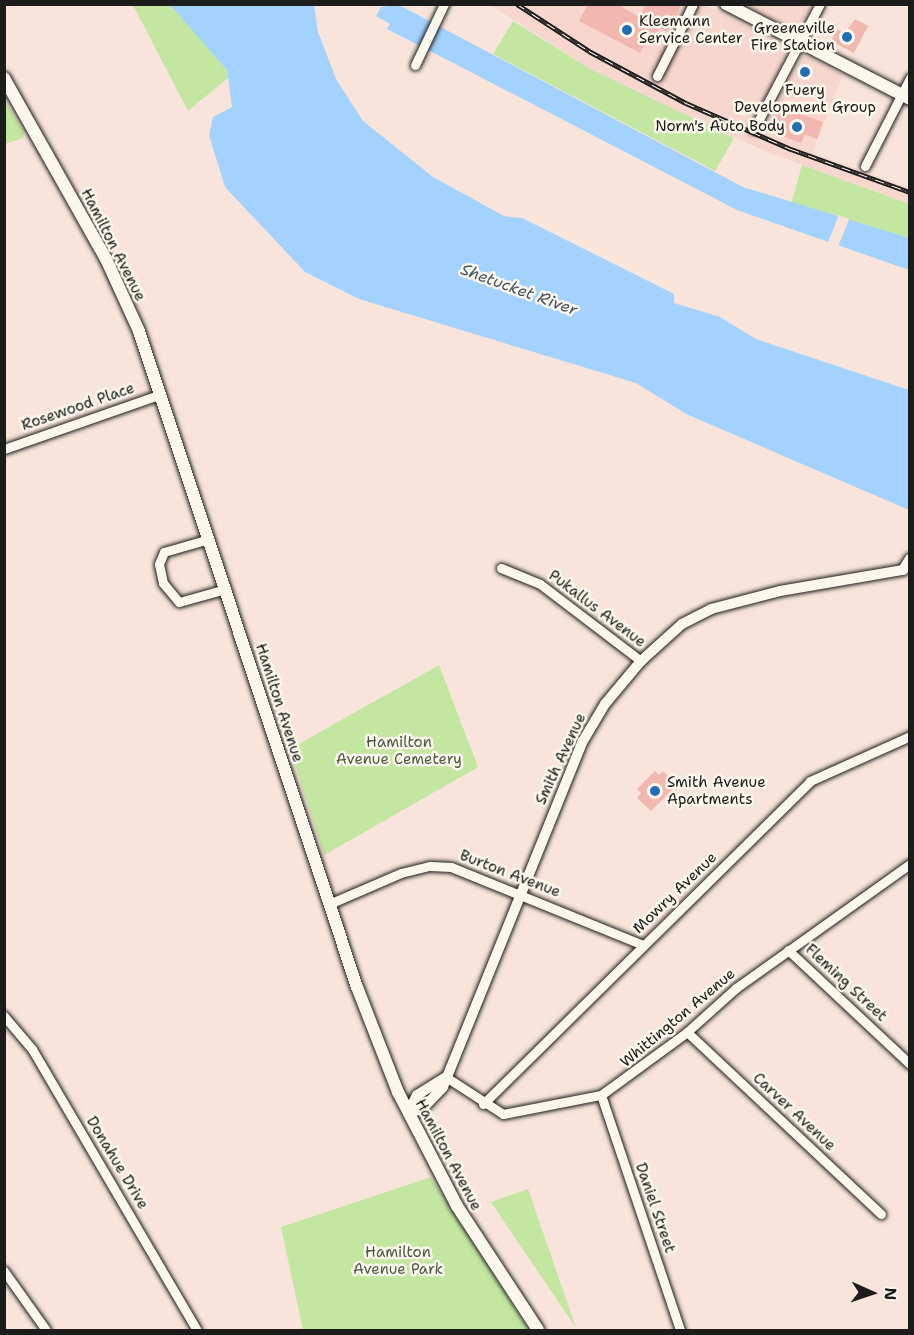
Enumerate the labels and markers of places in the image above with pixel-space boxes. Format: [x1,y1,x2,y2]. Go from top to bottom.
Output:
place label: Kleemann Service Center [639,12,743,47]
place label: Greeneville Fire Station [751,19,835,54]
marker: Kleemann Service Center [620,23,634,37]
marker: Greeneville Fire Station [840,30,854,44]
marker: Fuery Development Group [798,65,812,79]
place label: Fuery Development Group [734,81,876,116]
place label: Norm's Auto Body [655,118,785,136]
marker: Norm's Auto Body [790,120,804,134]
place label: Smith Avenue Apartments [667,773,766,808]
marker: Smith Avenue Apartments [648,784,662,798]

